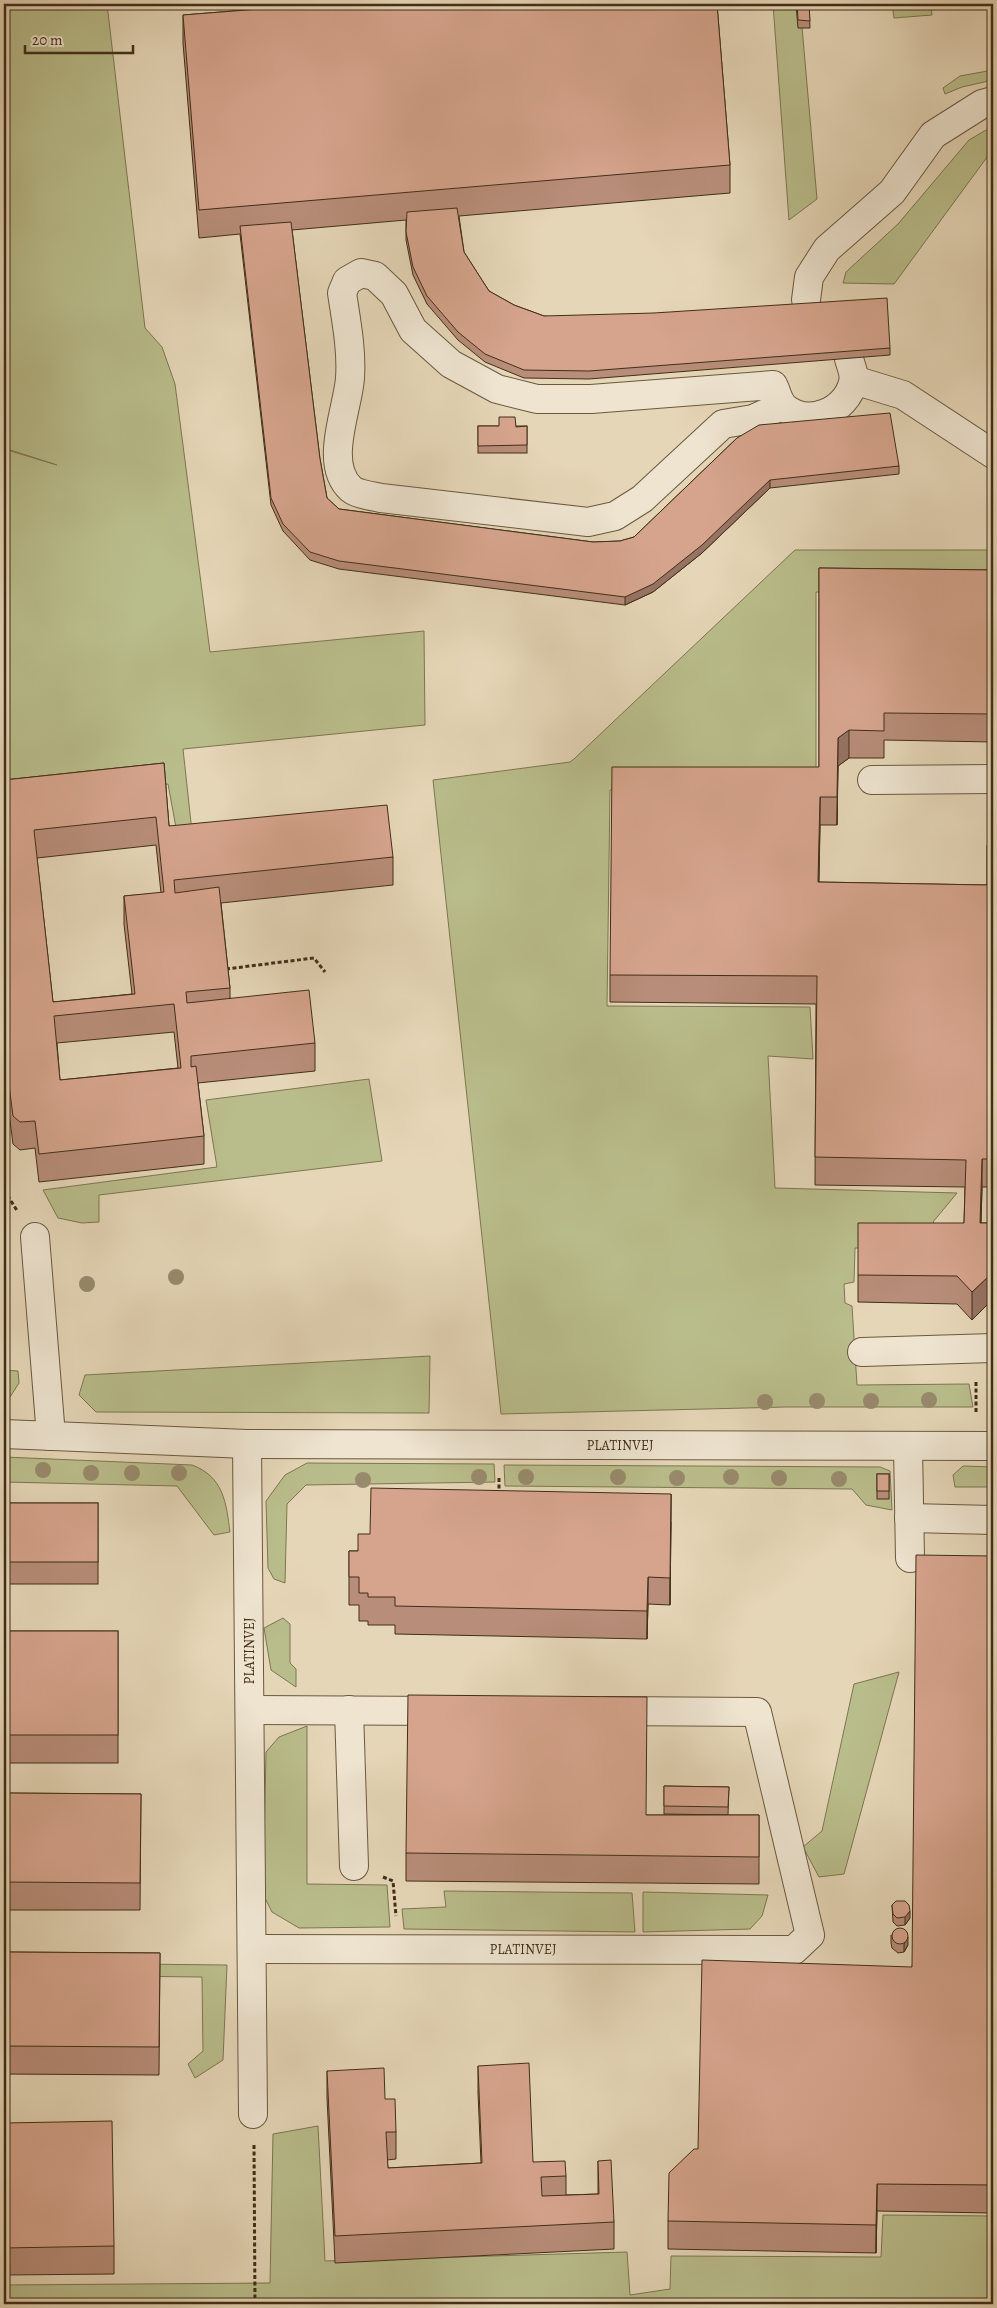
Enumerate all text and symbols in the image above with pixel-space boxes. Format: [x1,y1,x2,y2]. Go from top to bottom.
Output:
scale bar [25,22,132,54]
text: 20 m [32,30,63,50]
street label: PLATINVEJ [586,1436,654,1455]
street label: PLATINVEJ [240,1617,259,1685]
street label: PLATINVEJ [489,1940,557,1959]

